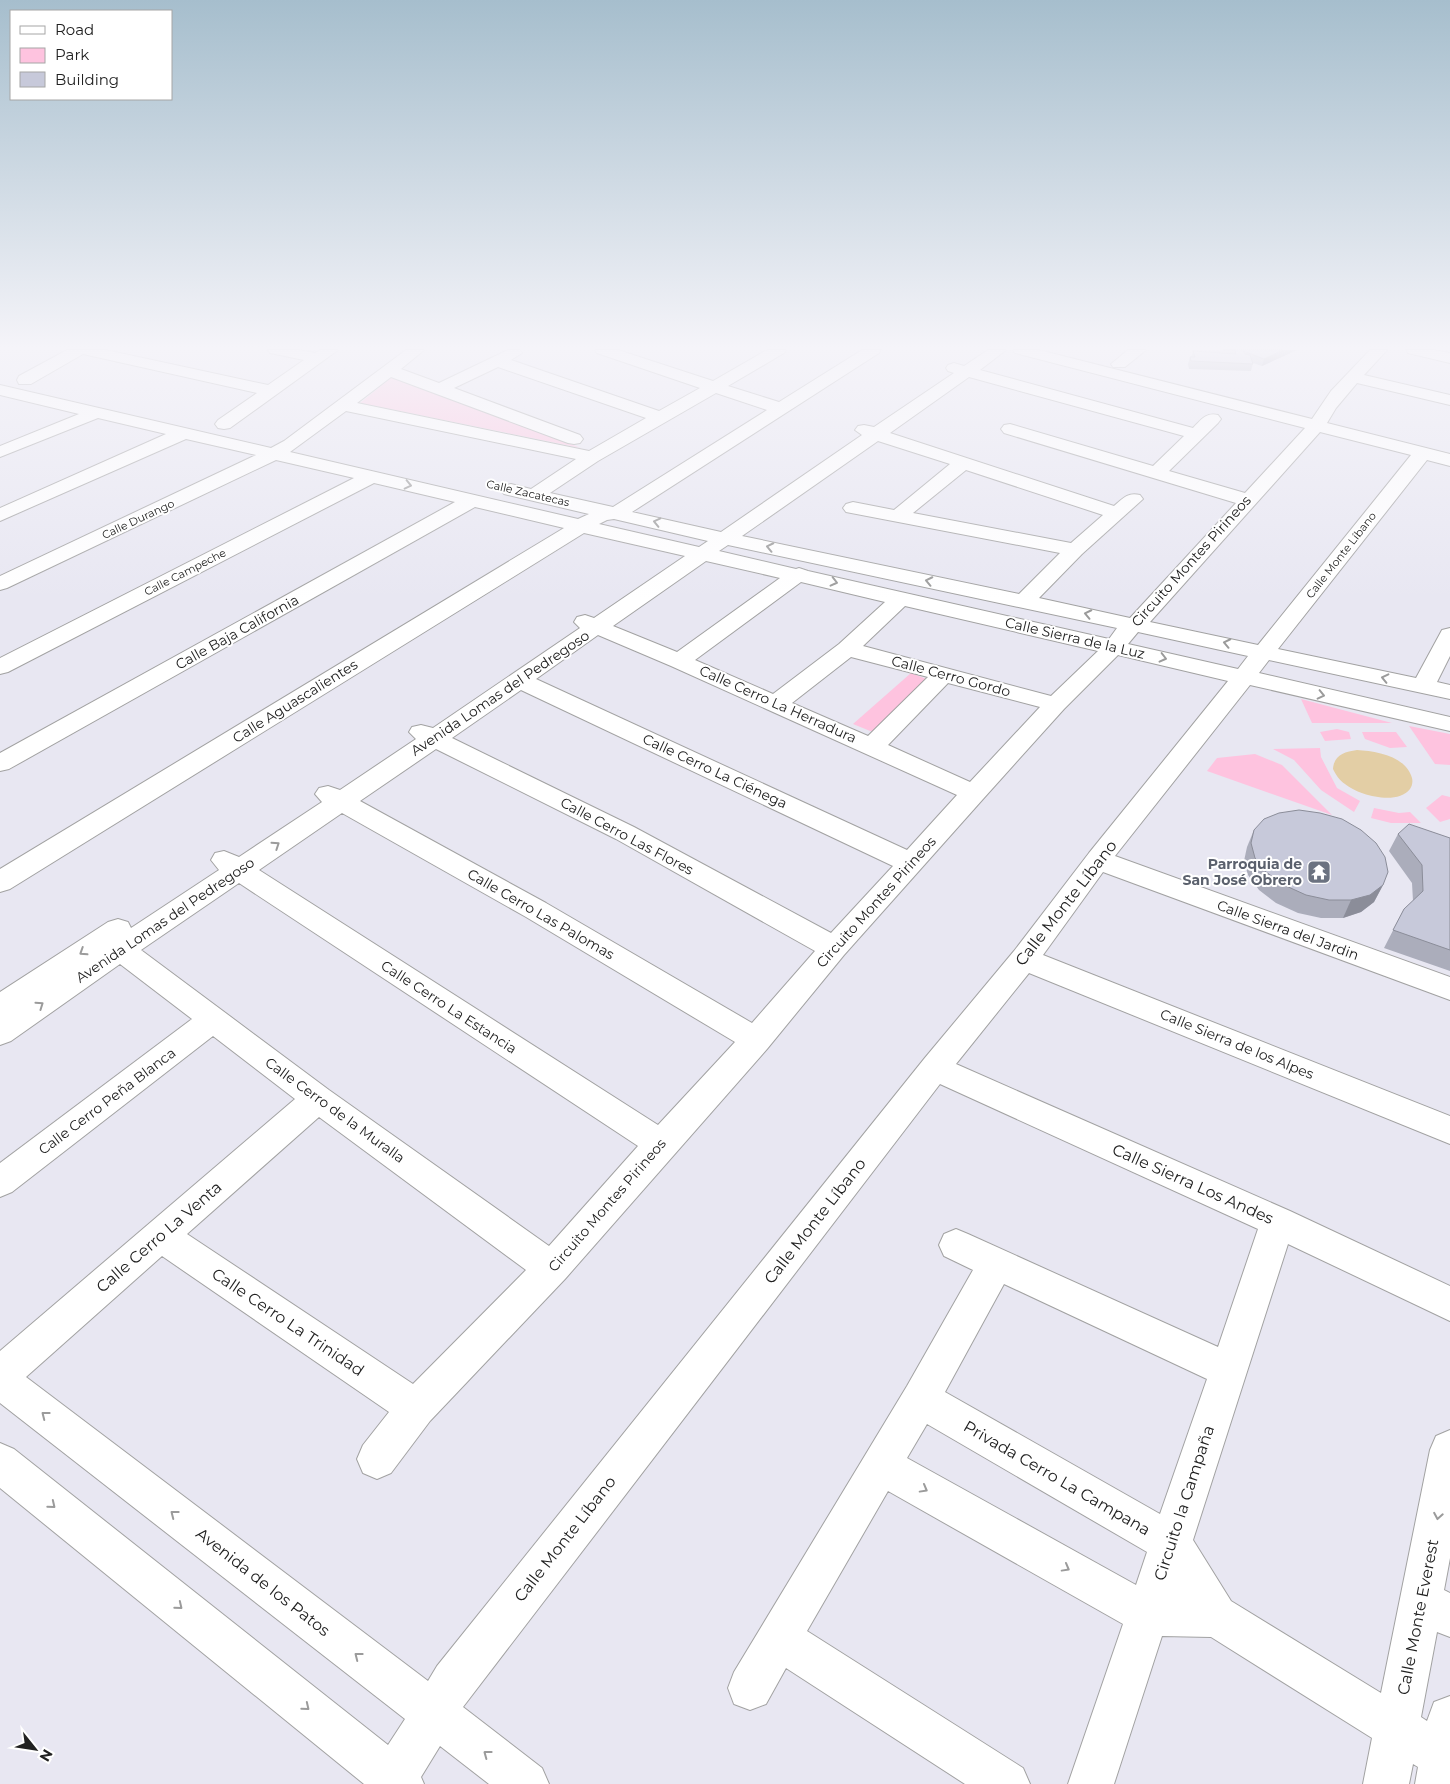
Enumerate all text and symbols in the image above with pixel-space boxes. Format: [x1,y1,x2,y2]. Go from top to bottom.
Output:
legend [10,10,172,100]
text: Road [55,20,94,39]
text: Park [55,45,89,64]
text: Building [55,70,119,89]
street label: Calle Zacatecas [485,477,572,510]
one-way arrow [404,479,413,490]
street label: Circuito Montes Pirineos [1127,491,1255,630]
street label: Calle Durango [99,496,177,542]
street label: Calle Monte Líbano [1303,509,1379,601]
one-way arrow [652,517,661,528]
one-way arrow [765,543,774,553]
street label: Calle Campeche [142,545,229,599]
one-way arrow [924,576,933,587]
one-way arrow [829,577,837,587]
street label: Calle Baja California [172,591,302,673]
one-way arrow [1084,609,1092,620]
street label: Calle Sierra de la Luz [1003,613,1147,663]
street label: Avenida Lomas del Pedregoso [407,626,593,760]
one-way arrow [1222,639,1231,649]
street label: Calle Cerro Gordo [890,651,1013,701]
one-way arrow [1158,652,1167,663]
street label: Calle Aguascalientes [229,655,361,747]
street label: Calle Cerro La Herradura [697,661,859,747]
one-way arrow [1381,673,1390,684]
one-way arrow [1316,689,1325,700]
street label: Calle Cerro La Ciénega [640,730,790,812]
street label: Calle Cerro Las Flores [557,793,697,879]
street label: Circuito Montes Pirineos [812,832,940,971]
street label: Calle Monte Líbano [1011,836,1121,970]
one-way arrow [270,842,279,851]
street label: Avenida Lomas del Pedregoso [72,853,258,987]
place label: Parroquia de San José Obrero [1183,855,1302,889]
temple icon: Parroquia de San José Obrero [1306,859,1332,885]
street label: Calle Cerro Las Palomas [464,865,618,964]
street label: Calle Sierra del Jardin [1215,896,1361,964]
one-way arrow [80,946,89,955]
street label: Calle Cerro La Estancia [378,956,520,1058]
one-way arrow [34,1002,44,1011]
street label: Calle Sierra de los Alpes [1157,1005,1317,1083]
street label: Calle Cerro Peña Blanca [35,1044,179,1158]
street label: Calle Cerro de la Muralla [262,1053,408,1167]
street label: Circuito Montes Pirineos [544,1135,670,1275]
street label: Calle Sierra Los Andes [1109,1140,1277,1228]
street label: Calle Monte Líbano [760,1154,870,1288]
street label: Calle Cerro La Venta [92,1177,226,1297]
street label: Calle Cerro La Trinidad [208,1264,368,1380]
one-way arrow [41,1412,51,1421]
street label: Privada Cerro La Campana [960,1417,1154,1539]
street label: Circuito la Campaña [1150,1423,1218,1583]
street label: Calle Monte Líbano [510,1472,620,1606]
one-way arrow [918,1483,927,1493]
one-way arrow [46,1499,55,1507]
one-way arrow [170,1511,180,1520]
one-way arrow [1433,1511,1444,1520]
street label: Avenida de los Patos [192,1524,334,1640]
street label: Calle Monte Everest [1394,1537,1443,1696]
one-way arrow [1060,1562,1069,1572]
one-way arrow [173,1600,183,1609]
one-way arrow [355,1653,364,1661]
one-way arrow [300,1702,309,1711]
north arrow [10,1724,60,1774]
text: N [36,1746,57,1765]
one-way arrow [484,1752,493,1760]

